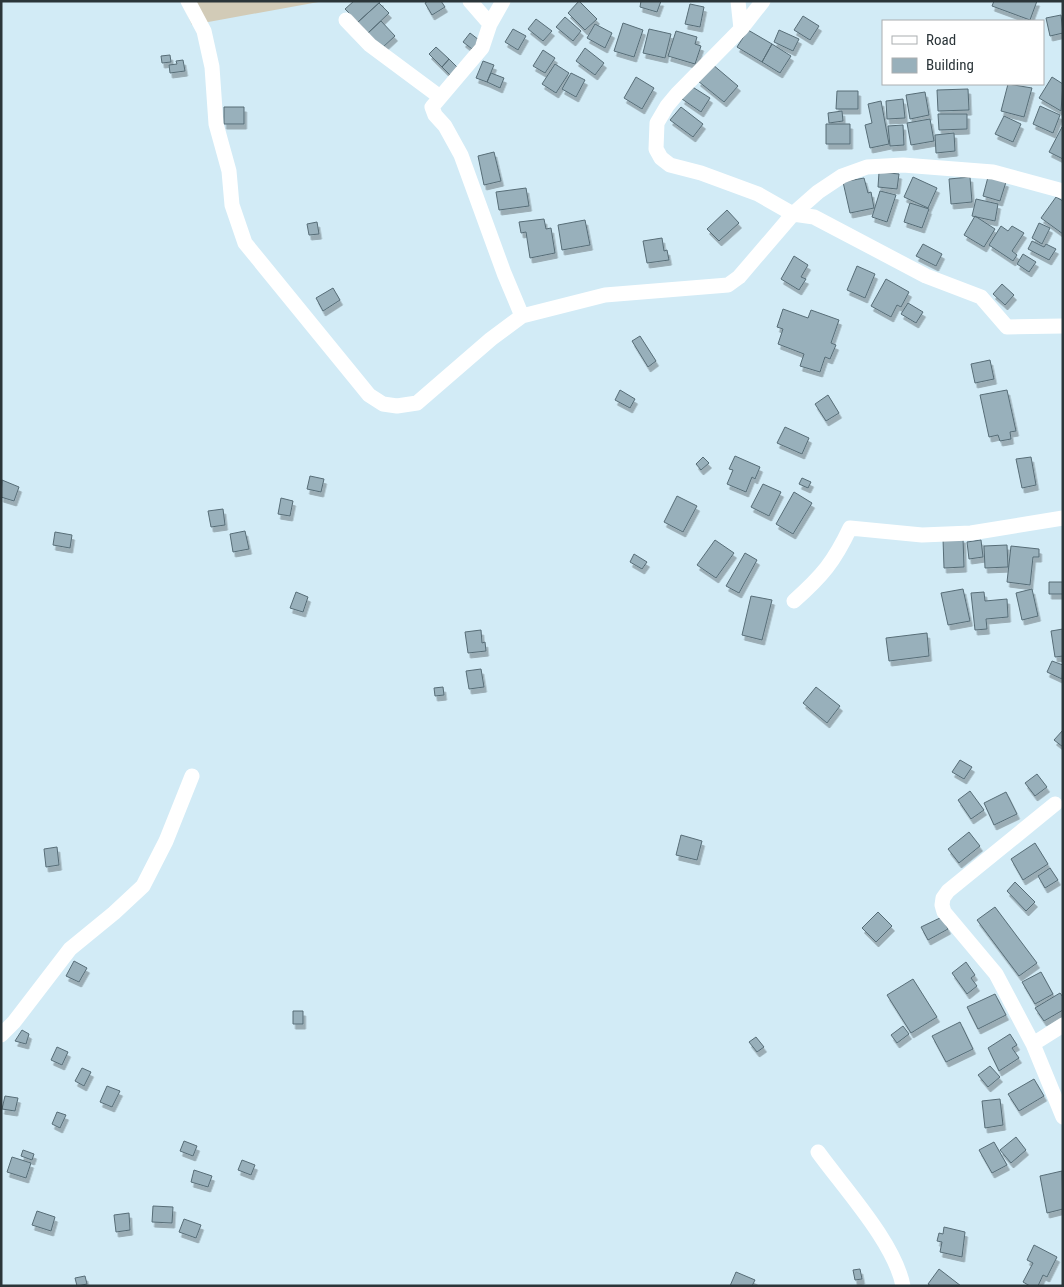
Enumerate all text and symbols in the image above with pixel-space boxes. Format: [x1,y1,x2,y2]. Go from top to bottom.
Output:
legend [882,20,1044,85]
text: Road [926,31,956,49]
text: Building [926,56,974,74]

